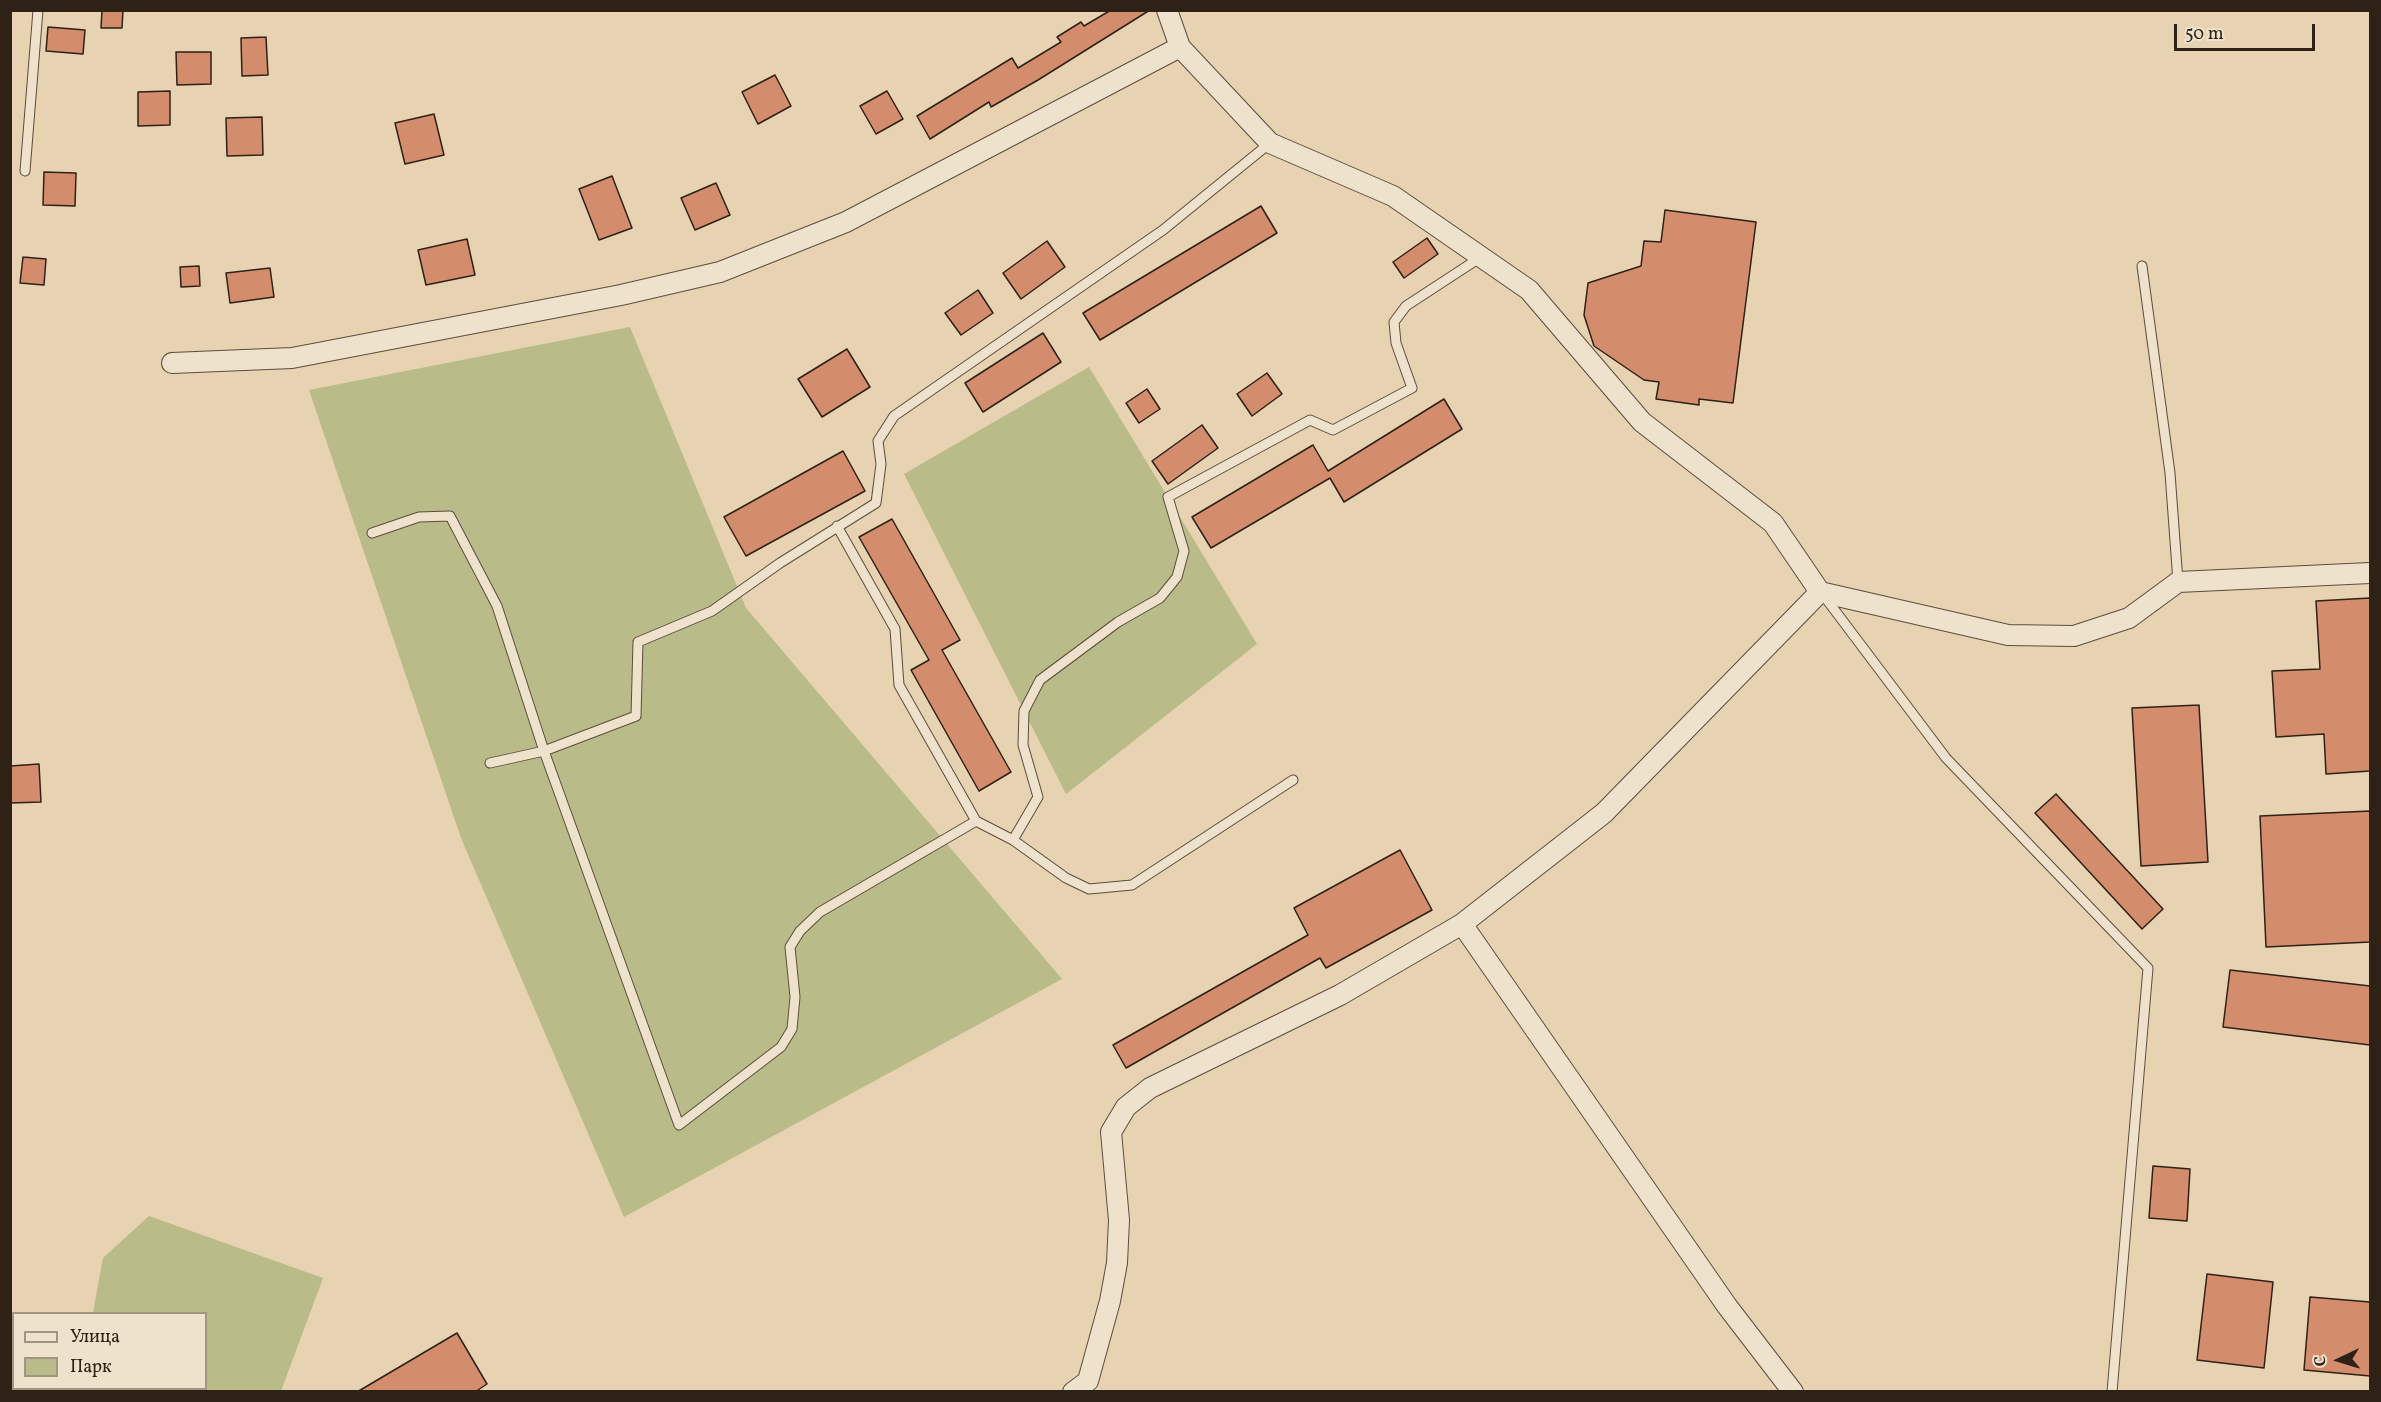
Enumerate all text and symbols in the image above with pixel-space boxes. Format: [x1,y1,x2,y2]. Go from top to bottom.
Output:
scale bar [2177,12,2318,50]
text: 50 m [2185,22,2224,47]
legend [12,1312,207,1390]
text: Улица [70,1325,120,1350]
north arrow [2309,1330,2369,1390]
text: Парк [70,1355,112,1380]
text: С [2310,1355,2332,1367]

